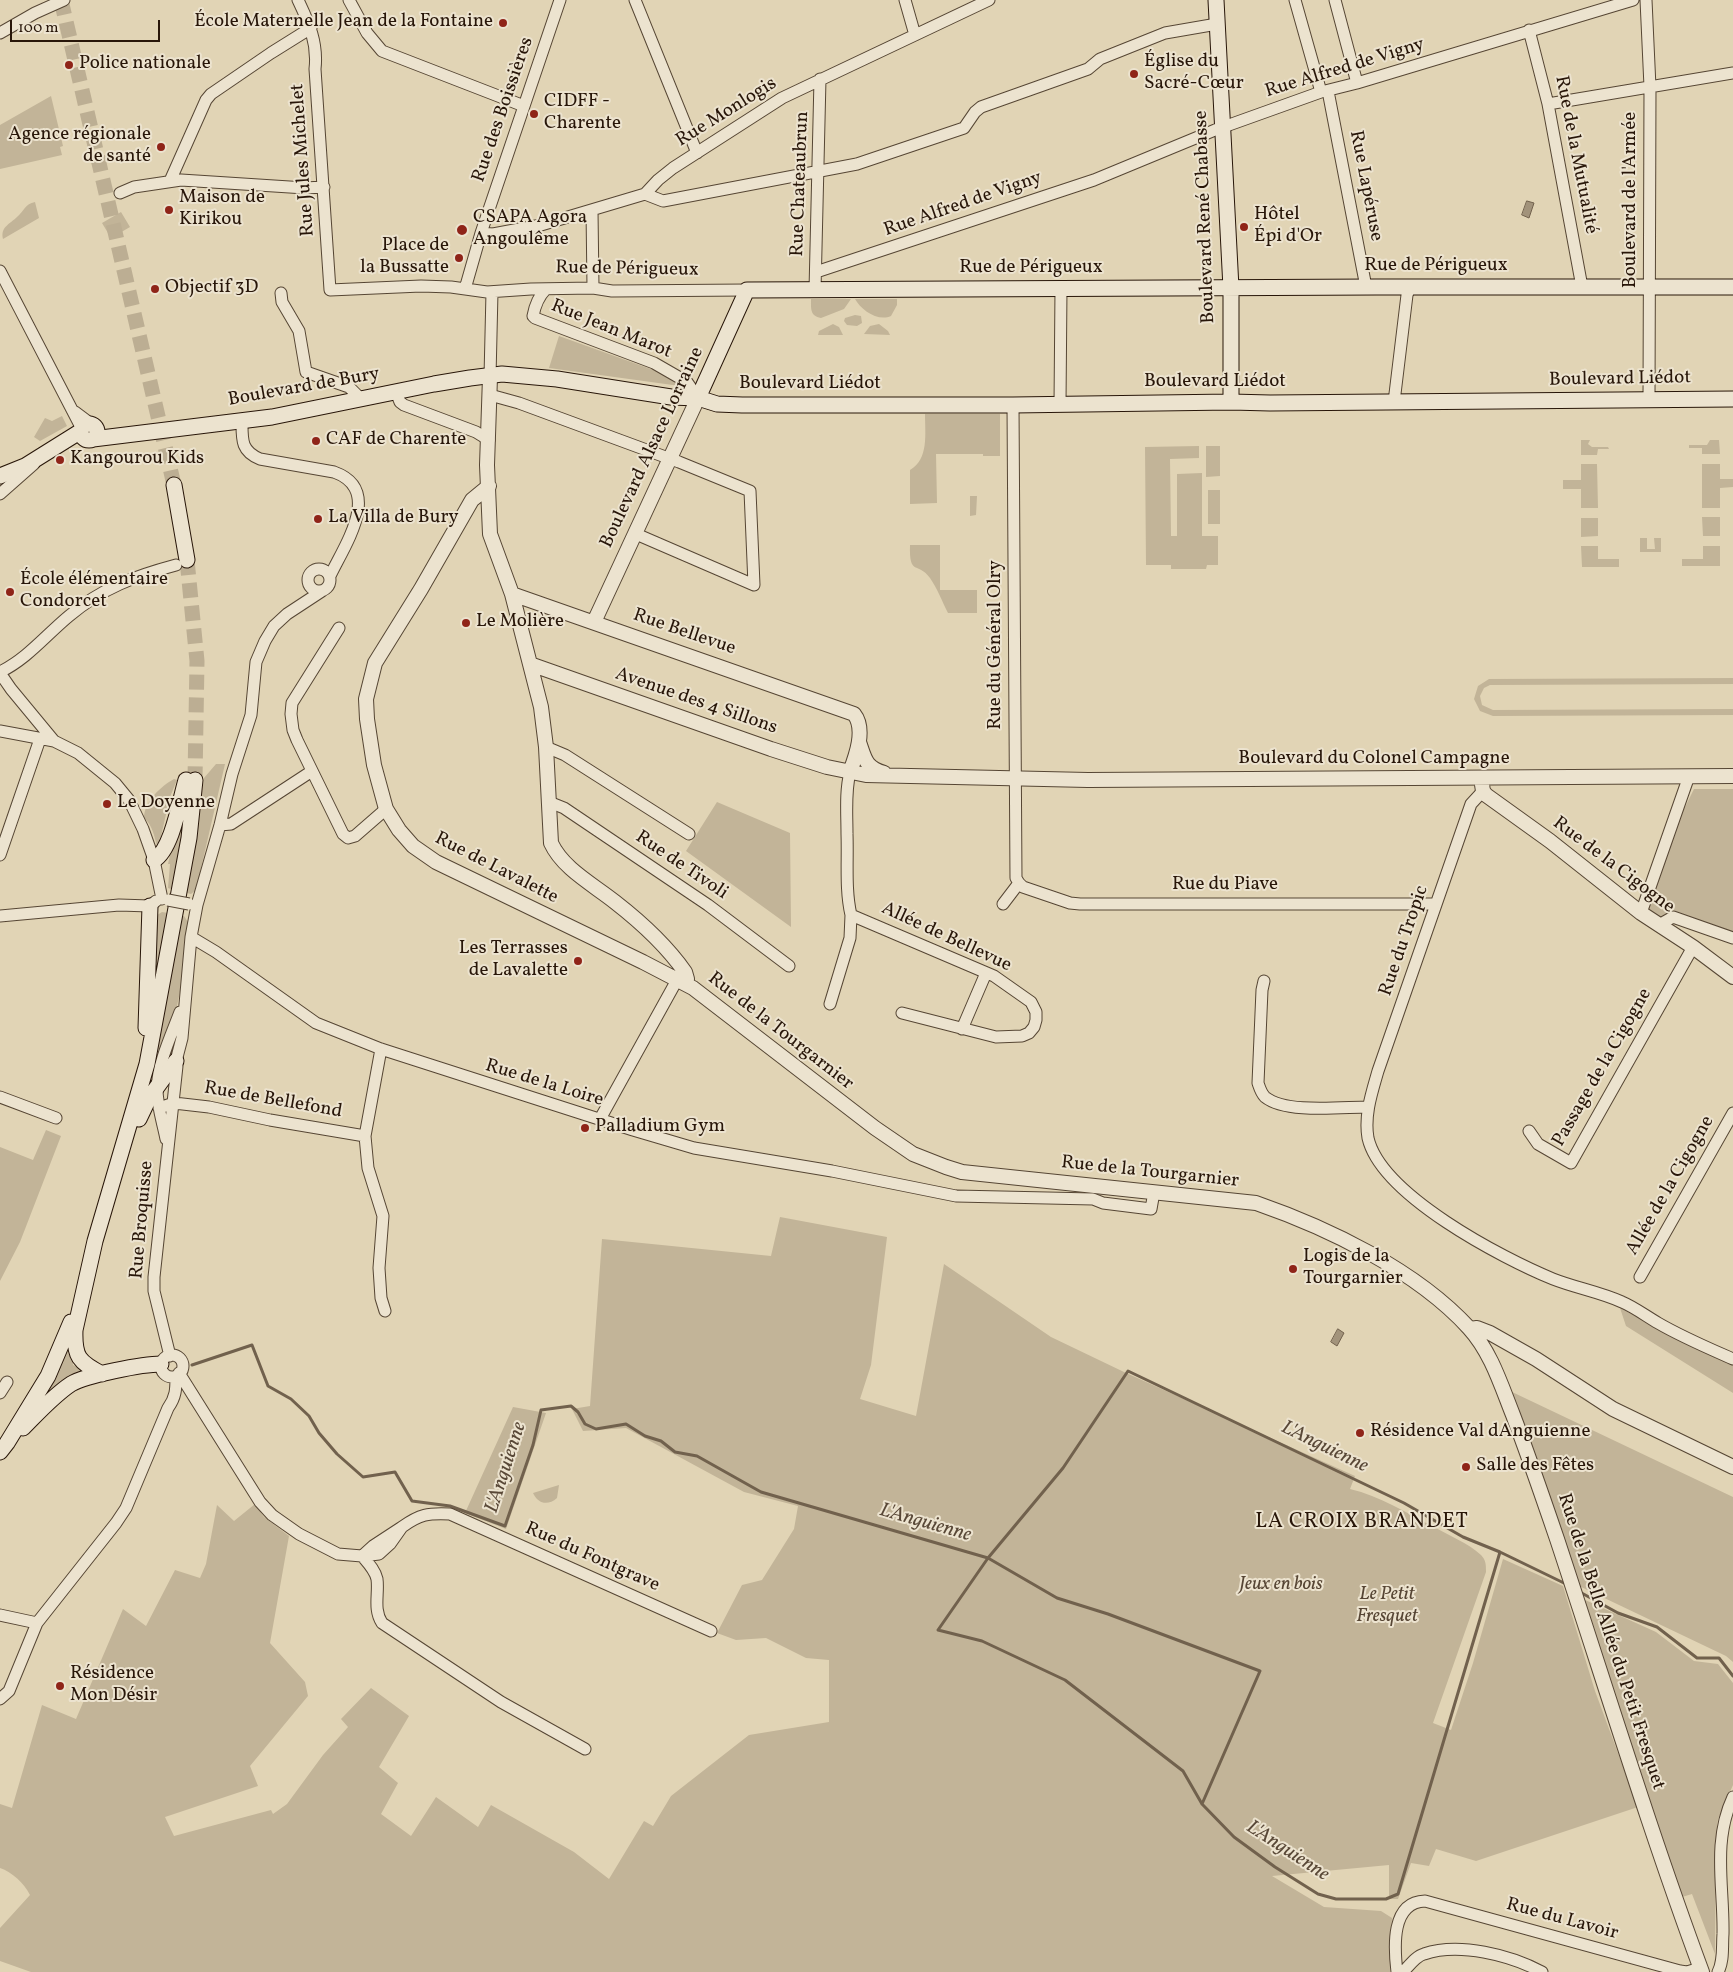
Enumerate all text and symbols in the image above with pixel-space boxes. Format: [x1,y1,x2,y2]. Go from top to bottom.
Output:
scale bar [12,10,162,42]
place label: École Maternelle Jean de la Fontaine [194,12,493,34]
marker: École Maternelle Jean de la Fontaine [497,17,509,29]
text: 100 m [18,18,58,39]
street label: Rue des Boissières [468,34,540,186]
street label: Rue Alfred de Vigny [1263,34,1427,104]
place label: Église du Sacré-Cœur [1144,52,1244,96]
place label: Police nationale [79,54,211,76]
marker: Police nationale [63,59,75,71]
marker: Église du Sacré-Cœur [1128,68,1140,80]
street label: Rue Monlogis [672,73,782,153]
street label: Rue de la Mutualité [1548,74,1602,236]
street label: Rue Jules Michelet [287,83,321,237]
place label: CIDFF - Charente [544,92,621,136]
marker: CIDFF - Charente [528,108,540,120]
street label: Boulevard René Chabasse [1191,110,1221,324]
street label: Rue Chateaubrun [787,111,815,257]
street label: Boulevard de l'Armée [1621,112,1643,288]
place label: Agence régionale de santé [8,125,151,169]
street label: Rue Lapéruse [1343,129,1387,243]
marker: Agence régionale de santé [155,141,167,153]
street label: Rue Alfred de Vigny [881,167,1045,243]
place label: Maison de Kirikou [179,188,265,232]
marker: Maison de Kirikou [163,204,175,216]
place label: Hôtel Épi d'Or [1254,205,1322,249]
place label: CSAPA Agora Angoulême [473,208,587,252]
marker: Hôtel Épi d'Or [1238,221,1250,233]
marker: CSAPA Agora Angoulême [455,223,469,237]
place label: Place de la Bussatte [360,236,449,280]
marker: Place de la Bussatte [453,252,465,264]
street label: Rue de Périgueux [1364,256,1508,278]
street label: Rue de Périgueux [555,257,699,283]
street label: Rue de Périgueux [959,258,1103,280]
place label: Objectif 3D [165,278,258,300]
marker: Objectif 3D [149,283,161,295]
street label: Rue Jean Marot [547,295,675,365]
street label: Boulevard Alsace Lorraine [596,344,710,552]
street label: Boulevard de Bury [226,363,382,413]
street label: Boulevard Liédot [1549,367,1691,393]
street label: Boulevard Liédot [1144,372,1286,394]
street label: Boulevard Liédot [739,374,881,396]
place label: CAF de Charente [326,430,466,452]
marker: CAF de Charente [310,435,322,447]
place label: Kangourou Kids [70,449,204,471]
marker: Kangourou Kids [54,454,66,466]
place label: La Villa de Bury [328,508,459,530]
marker: La Villa de Bury [312,513,324,525]
street label: Rue du Général Olry [986,560,1008,730]
place label: École élémentaire Condorcet [20,570,168,614]
marker: École élémentaire Condorcet [4,586,16,598]
street label: Rue Bellevue [630,605,738,661]
place label: Le Molière [476,612,564,634]
marker: Le Molière [460,617,472,629]
street label: Avenue des 4 Sillons [612,664,780,740]
street label: Boulevard du Colonel Campagne [1238,749,1510,771]
place label: Le Doyenne [117,793,215,815]
marker: Le Doyenne [101,798,113,810]
street label: Rue de la Cigogne [1547,813,1679,919]
street label: Rue de Tivoli [630,827,732,905]
street label: Rue de Lavalette [430,828,562,910]
street label: Rue du Piave [1172,875,1278,897]
street label: Rue du Tropic [1375,883,1435,999]
street label: Allée de Bellevue [877,898,1015,978]
place label: Les Terrasses de Lavalette [459,939,568,983]
marker: Les Terrasses de Lavalette [572,955,584,967]
street label: Rue de la Tourgarnier [703,968,857,1096]
street label: Passage de la Cigogne [1548,985,1658,1151]
street label: Rue de la Loire [482,1055,606,1113]
street label: Rue de Bellefond [202,1078,344,1124]
street label: Allée de la Cigogne [1622,1112,1720,1260]
place label: Palladium Gym [595,1117,725,1139]
marker: Palladium Gym [579,1122,591,1134]
street label: Rue de la Tourgarnier [1060,1152,1240,1194]
street label: Rue Broquisse [126,1160,160,1280]
place label: Logis de la Tourgarnier [1303,1247,1403,1291]
marker: Logis de la Tourgarnier [1287,1263,1299,1275]
water label: L'Anguienne [1276,1417,1372,1479]
water label: L'Anguienne [481,1420,533,1516]
place label: Résidence Val dAnguienne [1370,1422,1590,1444]
marker: Résidence Val dAnguienne [1354,1427,1366,1439]
place label: Salle des Fêtes [1476,1456,1594,1478]
marker: Salle des Fêtes [1460,1461,1472,1473]
street label: Rue de la Belle Allée du Petit Fresquet [1551,1491,1669,1793]
water label: L'Anguienne [876,1500,974,1548]
district label: LA CROIX BRANDET [1253,1510,1471,1536]
street label: Rue du Fontgrave [521,1518,663,1598]
park label: Jeux en bois [1239,1575,1323,1597]
park label: Le Petit Fresquet [1356,1585,1418,1629]
place label: Résidence Mon Désir [70,1664,157,1708]
marker: Résidence Mon Désir [54,1680,66,1692]
water label: L'Anguienne [1241,1816,1333,1888]
street label: Rue du Lavoir [1504,1894,1620,1946]

